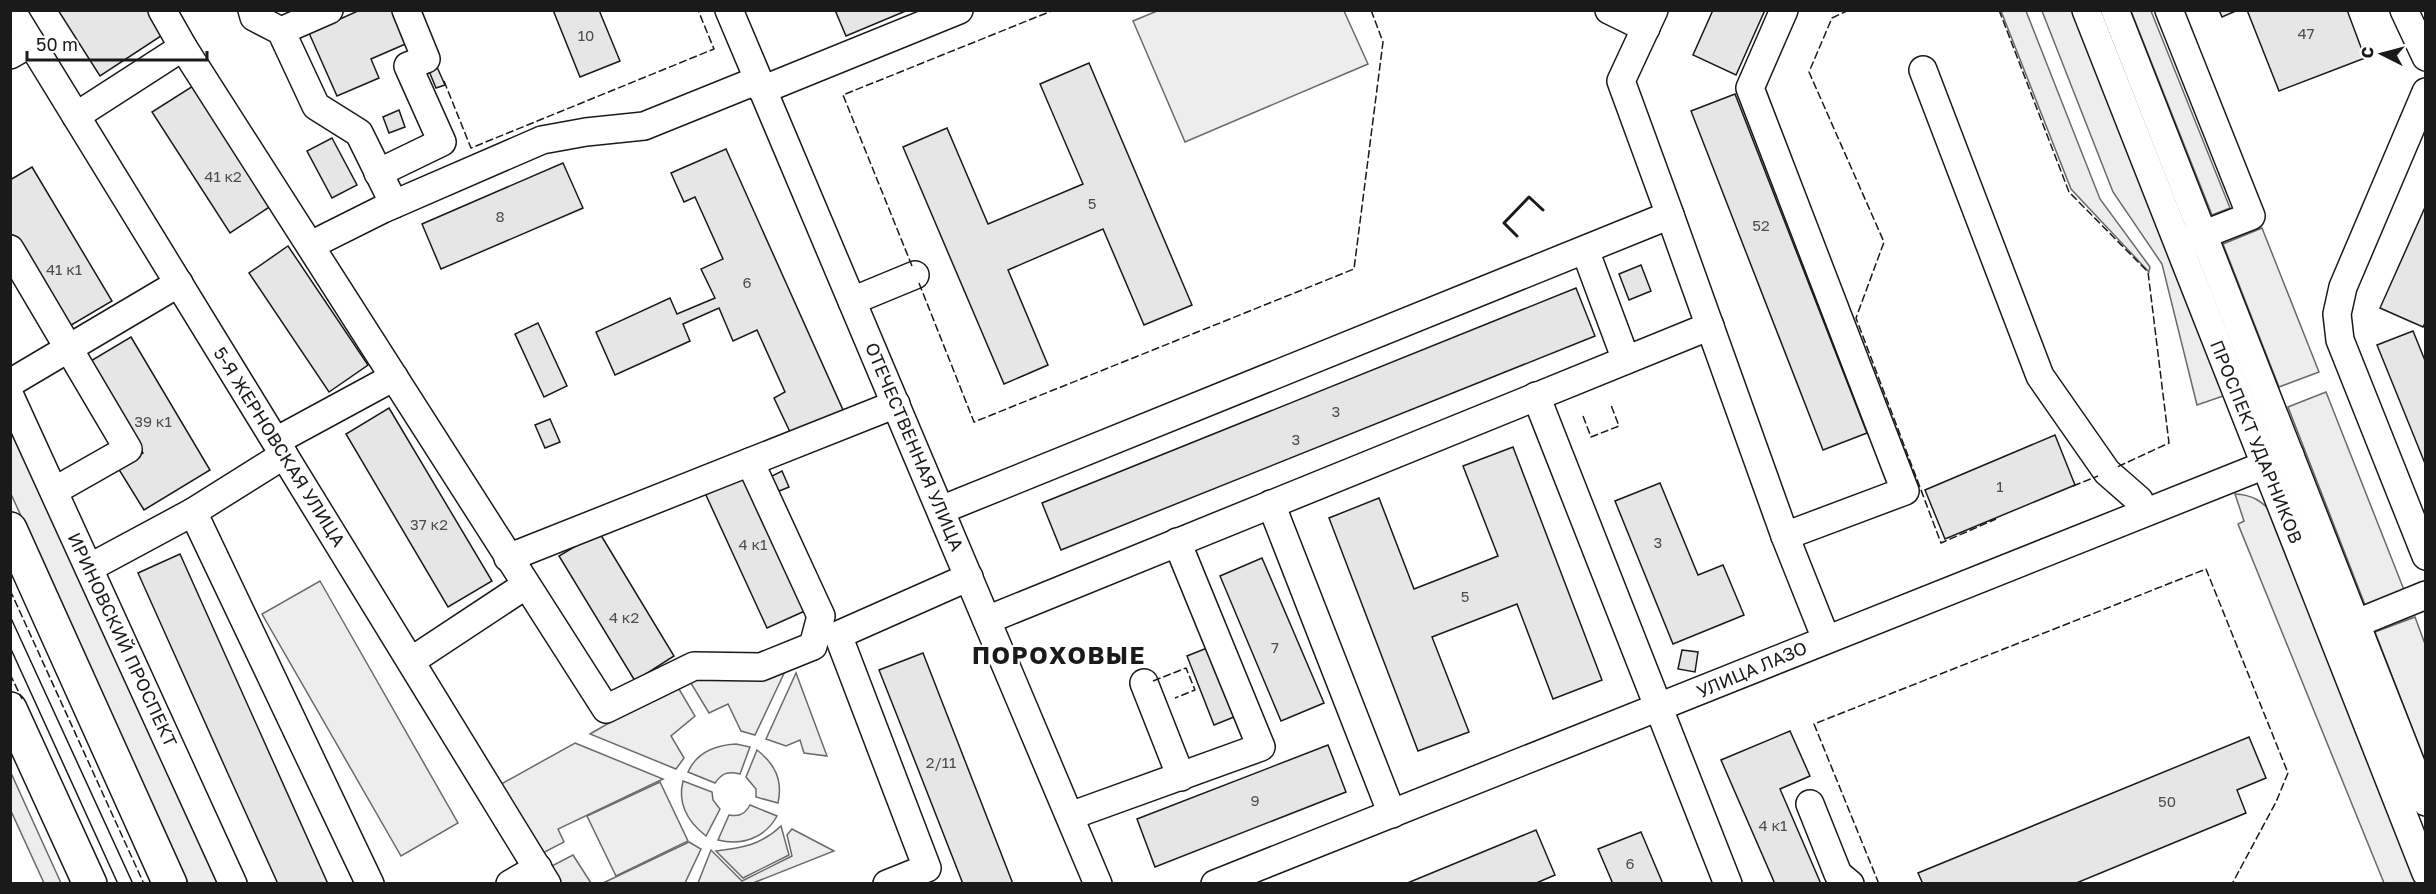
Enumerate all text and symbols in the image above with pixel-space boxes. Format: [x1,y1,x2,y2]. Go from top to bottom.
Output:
scale bar [27,24,207,62]
house number: 47 [2297,24,2315,42]
north arrow [2352,24,2412,84]
house number: 10 [578,26,594,44]
text: 50 m [36,33,78,55]
text: С [2357,46,2378,59]
house number: 41 к2 [204,167,242,185]
house number: 5 [1088,194,1096,212]
house number: 8 [495,207,505,225]
house number: 52 [1752,216,1770,234]
house number: 41 к1 [46,260,82,278]
house number: 6 [742,273,752,291]
street label: ПРОСПЕКТ УДАРНИКОВ [2206,337,2308,546]
street label: ОТЕЧЕСТВЕННАЯ УЛИЦА [861,339,969,554]
street label: 5-Я ЖЕРНОВСКАЯ УЛИЦА [209,343,350,550]
house number: 3 [1332,402,1340,420]
house number: 39 к1 [134,412,172,430]
house number: 3 [1292,430,1300,448]
house number: 1 [1996,477,2004,495]
house number: 37 к2 [410,515,448,533]
street label: ИРИНОВСКИЙ ПРОСПЕКТ [64,529,182,750]
house number: 3 [1654,533,1662,551]
house number: 4 к1 [739,535,767,553]
house number: 5 [1461,587,1469,605]
house number: 4 к2 [609,608,639,626]
street label: УЛИЦА ЛАЗО [1693,636,1810,702]
house number: 7 [1271,638,1279,656]
district label: ПОРОХОВЫЕ [972,640,1146,669]
house number: 2/11 [926,753,956,771]
house number: 9 [1250,791,1260,809]
house number: 50 [2158,792,2176,810]
house number: 4 к1 [1759,816,1787,834]
house number: 6 [1625,854,1635,872]

